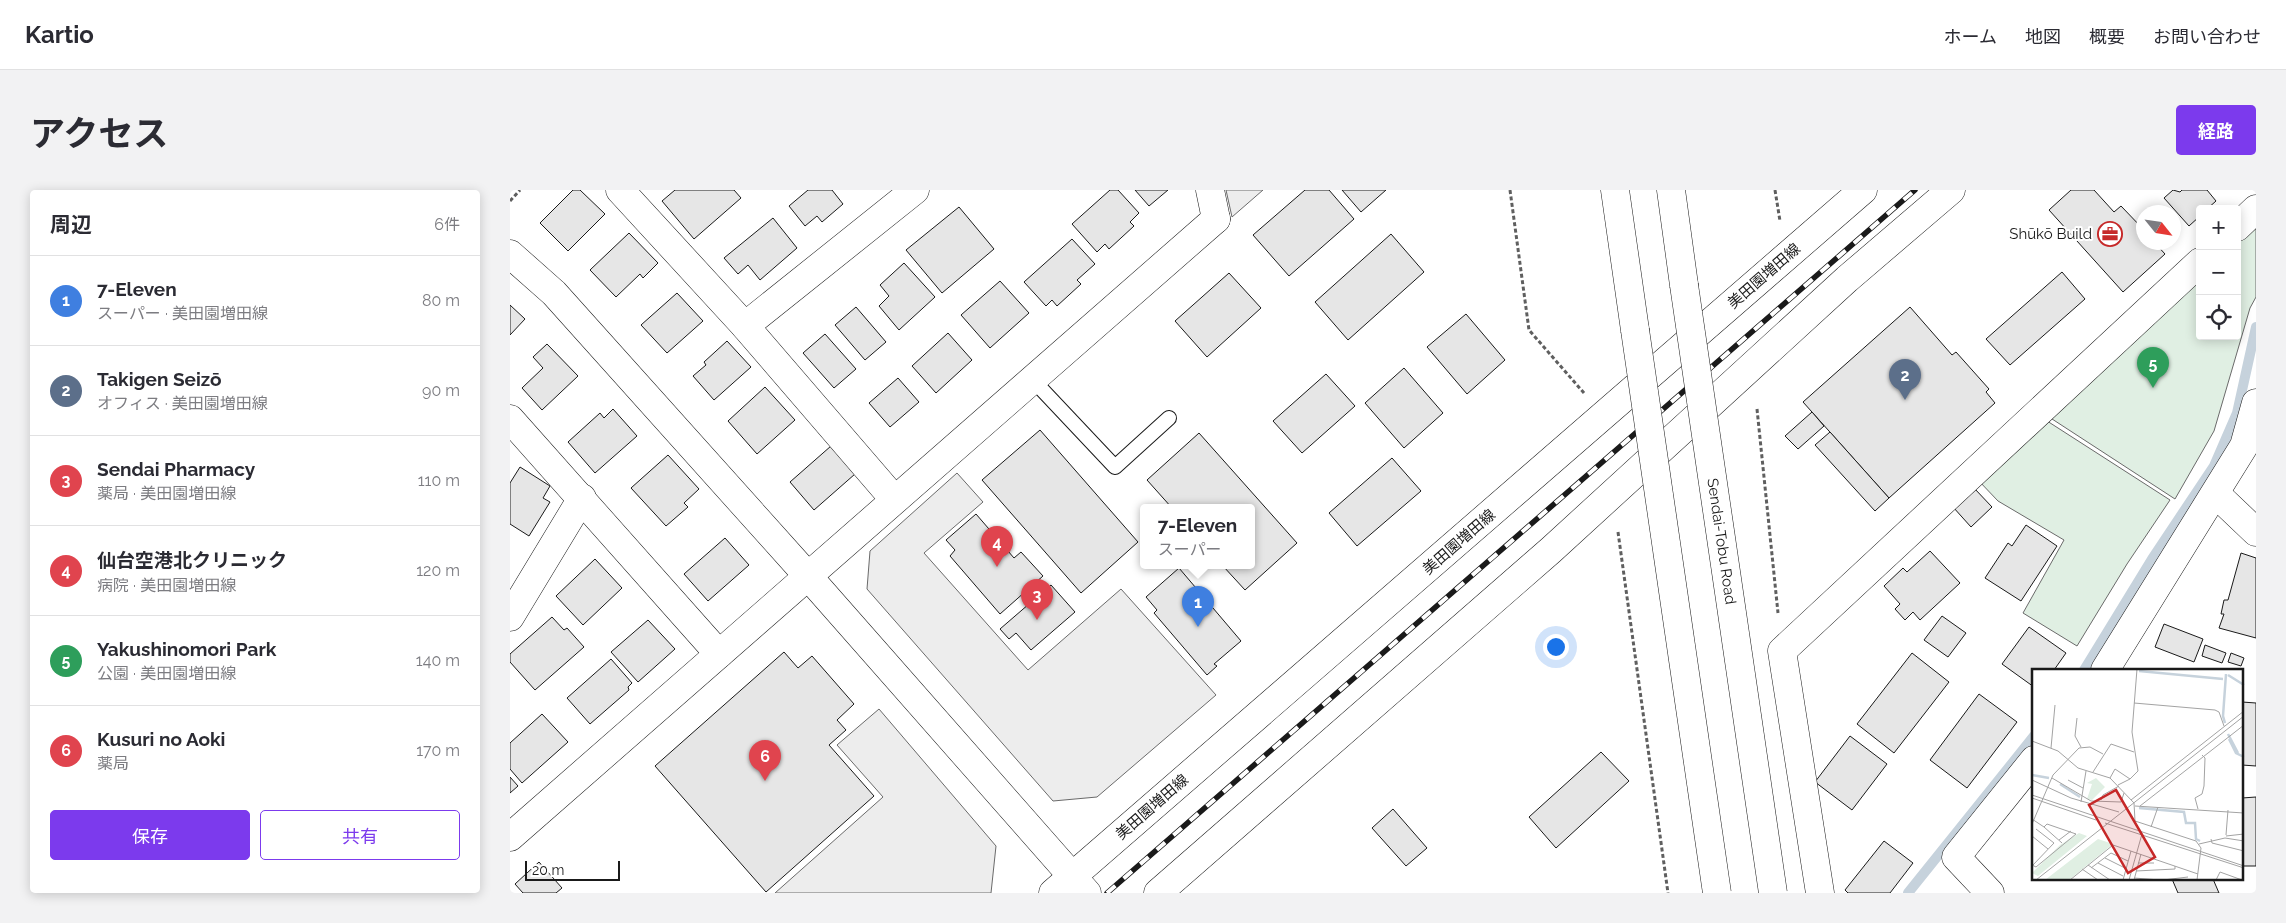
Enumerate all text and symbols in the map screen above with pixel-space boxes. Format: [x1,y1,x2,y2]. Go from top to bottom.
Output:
text: Kartio [25,20,94,49]
text: ホーム [1944,26,1997,47]
text: 地図 [2025,26,2061,47]
text: 概要 [2089,26,2125,47]
text: お問い合わせ [2153,26,2261,47]
button: 経路 [2176,105,2256,155]
text: アクセス [30,113,168,154]
north arrow [2136,205,2181,250]
map controls [2196,205,2241,340]
button: + [2196,205,2241,250]
text: 周辺 [50,212,92,237]
text: 6件 [434,215,460,234]
office icon: Shūkō Build [2097,221,2123,247]
place label: Shūkō Build [2009,225,2092,243]
street label: 美田園増田線 [1724,240,1804,312]
button: − [2196,250,2241,295]
text: 7-Eleven [97,278,177,300]
text: 1 [62,291,70,310]
text: 80 m [422,291,460,310]
button: locate [2196,295,2241,340]
text: スーパー · 美田園増田線 [97,304,268,323]
pin: 5 [2137,347,2169,388]
pin: 2 [1889,359,1921,400]
text: Takigen Seizō [97,368,222,390]
text: 2 [61,381,71,400]
text: 90 m [422,381,460,400]
text: オフィス · 美田園増田線 [97,394,268,413]
text: Sendai Pharmacy [97,458,255,480]
text: 3 [62,471,70,490]
text: 110 m [418,471,460,490]
street label: Sendai-Tobu Road [1703,477,1740,606]
text: 薬局 · 美田園増田線 [97,484,236,503]
popup [1140,504,1255,569]
street label: 美田園増田線 [1419,506,1499,578]
text: 7-Eleven [1158,514,1237,536]
pin: 4 [981,526,1013,567]
text: スーパー [1158,540,1221,559]
text: 仙台空港北クリニック [97,549,287,571]
text: 4 [61,561,71,580]
text: 120 m [416,561,460,580]
text: 病院 · 美田園増田線 [97,576,236,595]
pin: 3 [1021,579,1053,620]
pin: 1 [1182,586,1214,627]
your location [1543,634,1569,660]
text: Yakushinomori Park [97,638,276,660]
text: 5 [62,651,70,670]
text: 140 m [416,651,460,670]
text: 公園 · 美田園増田線 [97,664,236,683]
inset map [2032,669,2244,880]
text: Kusuri no Aoki [97,728,225,750]
pin: 6 [749,740,781,781]
text: 6 [61,741,71,760]
text: 170 m [416,741,460,760]
text: 薬局 [97,754,129,773]
street label: 美田園増田線 [1112,771,1192,843]
button: 保存 [50,810,250,860]
button: 共有 [260,810,460,860]
scale bar [525,858,620,881]
text: 20 m [532,862,564,878]

